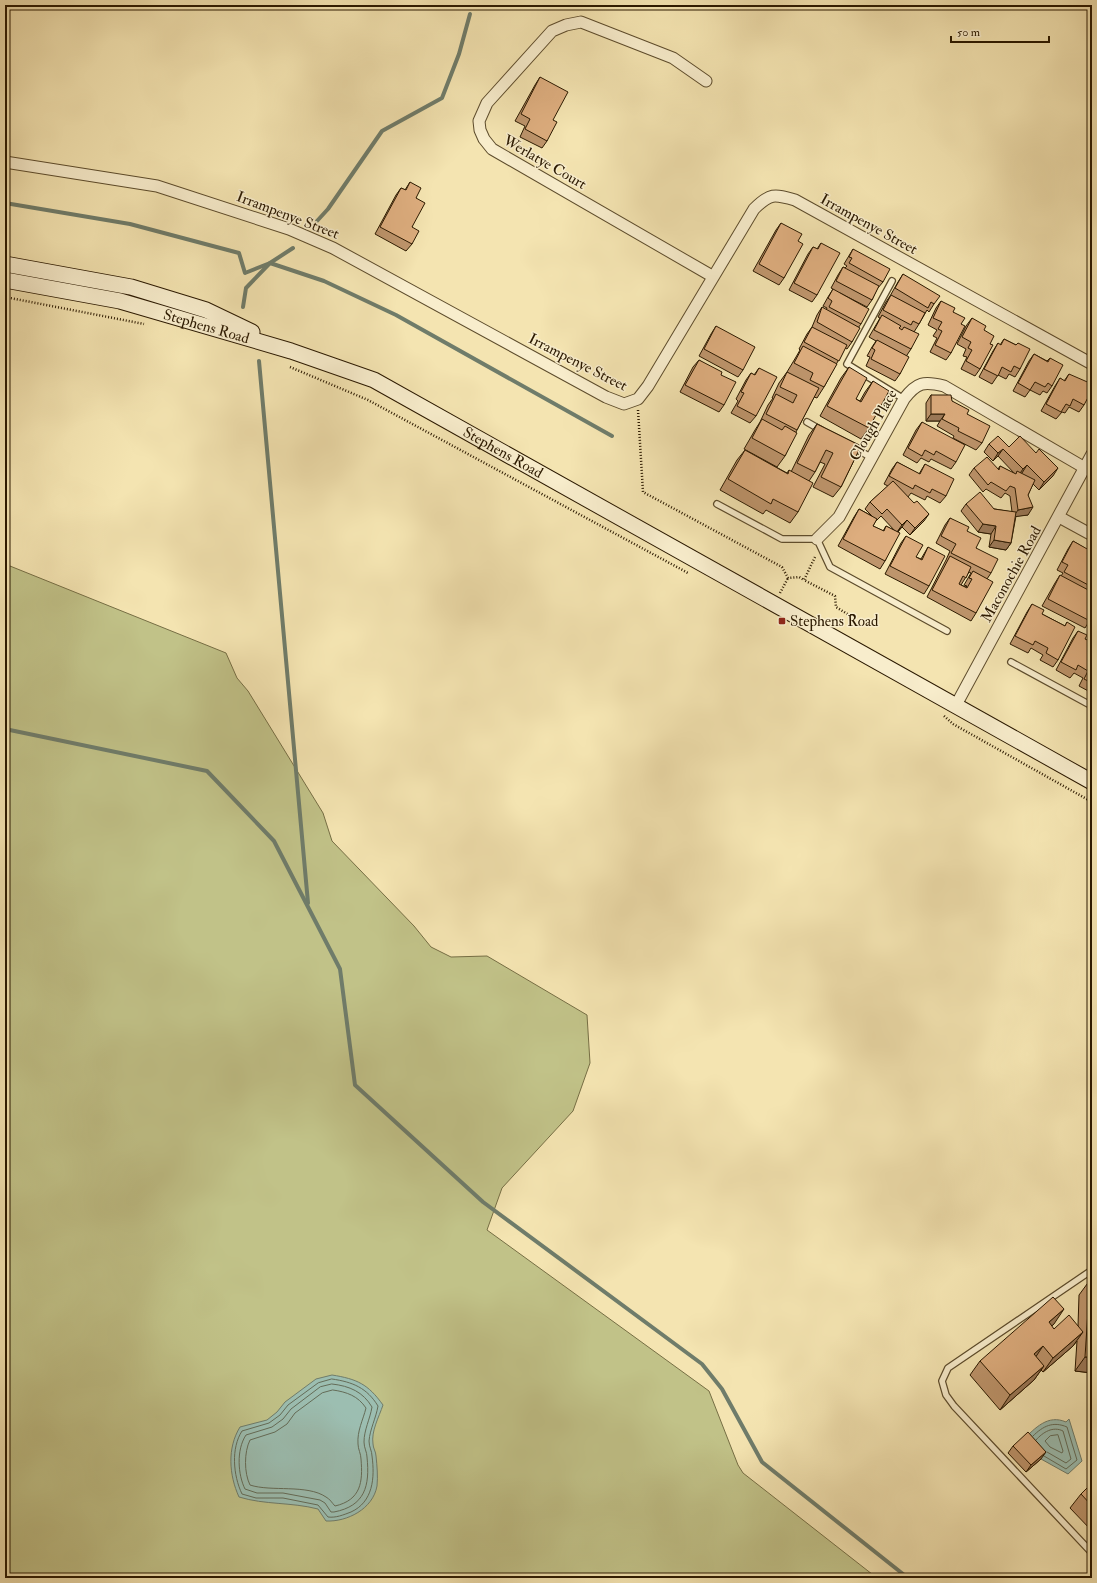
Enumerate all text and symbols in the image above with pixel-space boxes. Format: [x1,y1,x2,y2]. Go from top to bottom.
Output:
scale bar [951,18,1049,44]
text: 50 m [957,25,981,40]
street label: Werlatye Court [499,130,590,194]
street label: Irrampenye Street [233,187,342,245]
street label: Irrampenye Street [816,190,921,260]
street label: Stephens Road [161,305,252,348]
street label: Irrampenye Street [525,329,631,396]
street label: Clough Place [845,386,901,464]
street label: Stephens Road [460,423,547,483]
street label: Maconochie Road [977,522,1046,626]
place label: Stephens Road [790,612,879,632]
marker: Stephens Road [777,616,787,626]

